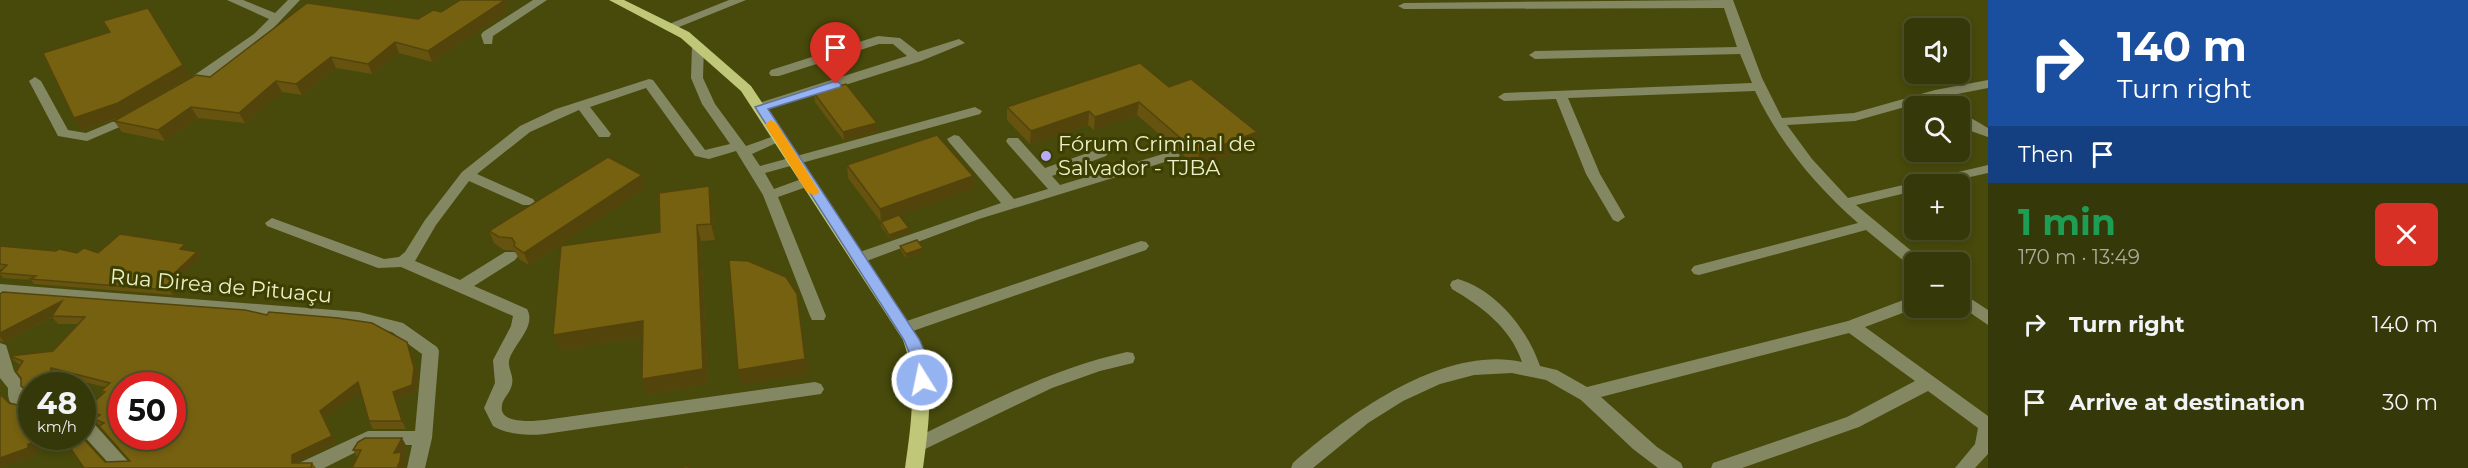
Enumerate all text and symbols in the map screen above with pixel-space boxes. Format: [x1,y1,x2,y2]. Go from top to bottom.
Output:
map controls [1904,18,1970,318]
button: sound [1904,18,1970,84]
text: 140 m [2117,20,2247,72]
pin [810,22,861,84]
icon: right [2018,24,2096,102]
icon: arrive [819,31,852,64]
text: Turn right [2117,72,2252,105]
button: search [1904,96,1970,162]
place label: Fórum Criminal de Salvador - TJBA [1058,131,1256,180]
icon: arrive [2086,138,2119,171]
text: Then [2018,141,2074,168]
marker: Fórum Criminal de Salvador - TJBA [1039,149,1053,163]
button: + [1904,174,1970,240]
text: 1 min [2018,200,2116,244]
button: close [2375,203,2438,266]
text: 170 m · 13:49 [2018,245,2140,269]
button: − [1904,252,1970,318]
street label: Rua Direa de Pituaçu [109,263,333,308]
icon: right [2018,308,2051,341]
text: Turn right [2069,311,2184,338]
text: 140 m [2372,311,2438,338]
position arrow [890,348,954,412]
speed limit sign: 50 [108,372,186,450]
text: 48 [37,385,77,422]
icon: arrive [2018,386,2051,419]
text: Arrive at destination [2069,389,2305,416]
text: 30 m [2382,389,2438,416]
text: km/h [37,417,77,436]

